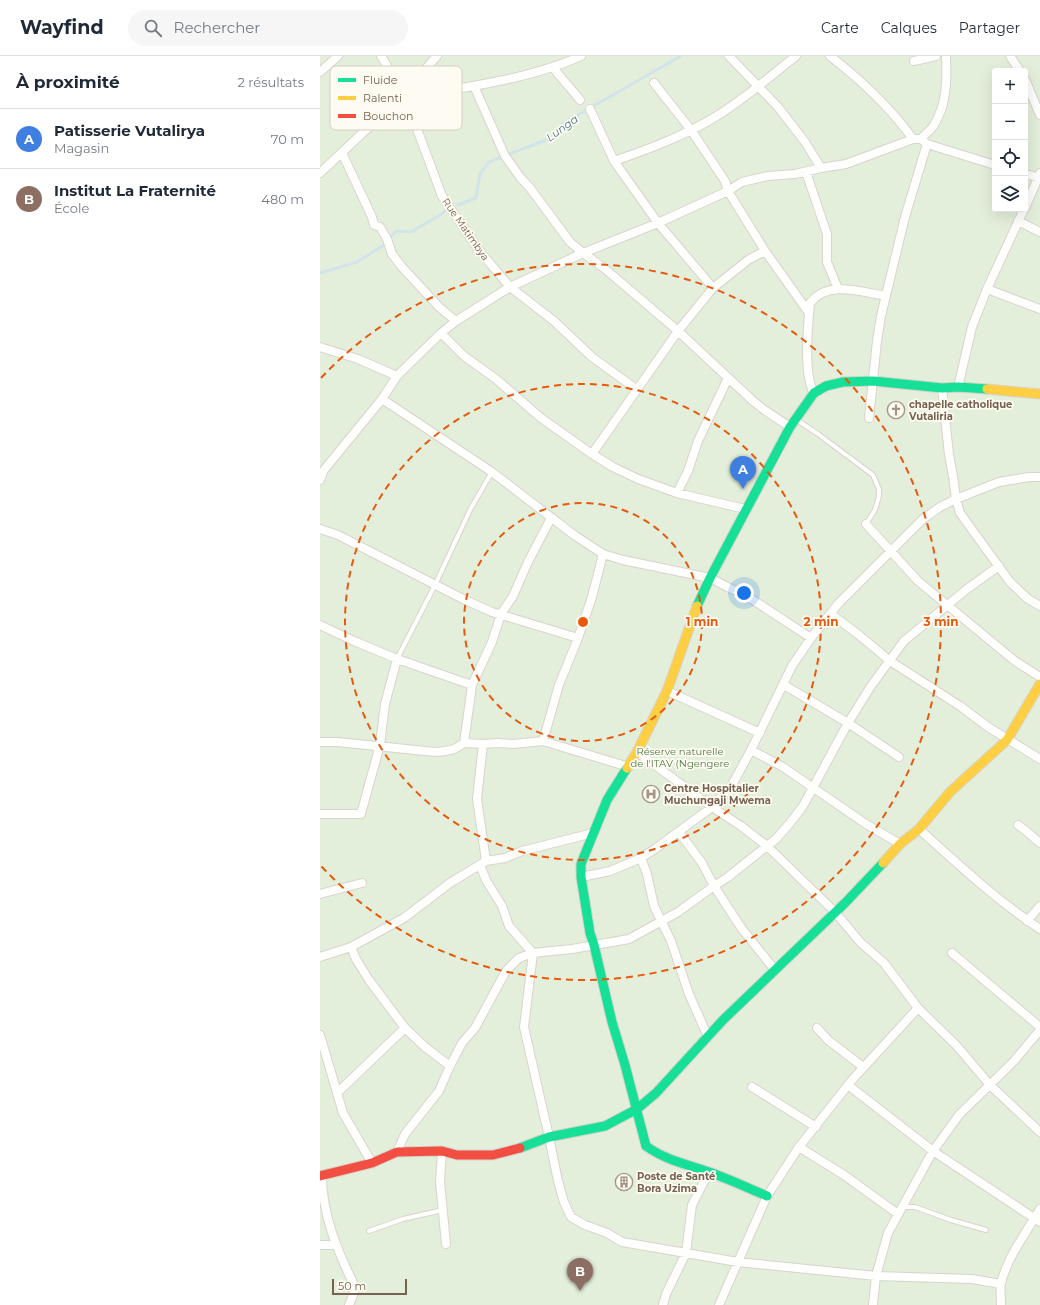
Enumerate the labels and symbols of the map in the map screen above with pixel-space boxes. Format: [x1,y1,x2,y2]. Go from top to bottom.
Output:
legend [330,66,462,130]
text: Fluide [363,73,398,87]
text: Ralenti [363,91,402,105]
text: Bouchon [363,109,413,123]
water label: Lunga [543,112,581,144]
street label: Rue Matimbya [439,196,492,263]
place label: chapelle catholique Vutaliria [908,398,1012,423]
church icon: chapelle catholique Vutaliria [886,400,906,420]
pin: A [730,456,756,489]
your location [734,583,754,603]
text: 1 min [686,614,718,629]
text: 2 min [804,614,838,629]
text: 3 min [923,614,959,629]
centre of rings [576,615,590,629]
park label: Réserve naturelle de l'ITAV (Ngengere [631,745,729,770]
place label: Centre Hospitalier Muchungaji Mwema [664,782,771,807]
hospital icon: Centre Hospitalier Muchungaji Mwema [641,784,661,804]
place label: Poste de Santé Bora Uzima [637,1170,715,1195]
building icon: Poste de Santé Bora Uzima [614,1172,634,1192]
pin: B [567,1258,593,1291]
scale bar [332,1277,407,1296]

